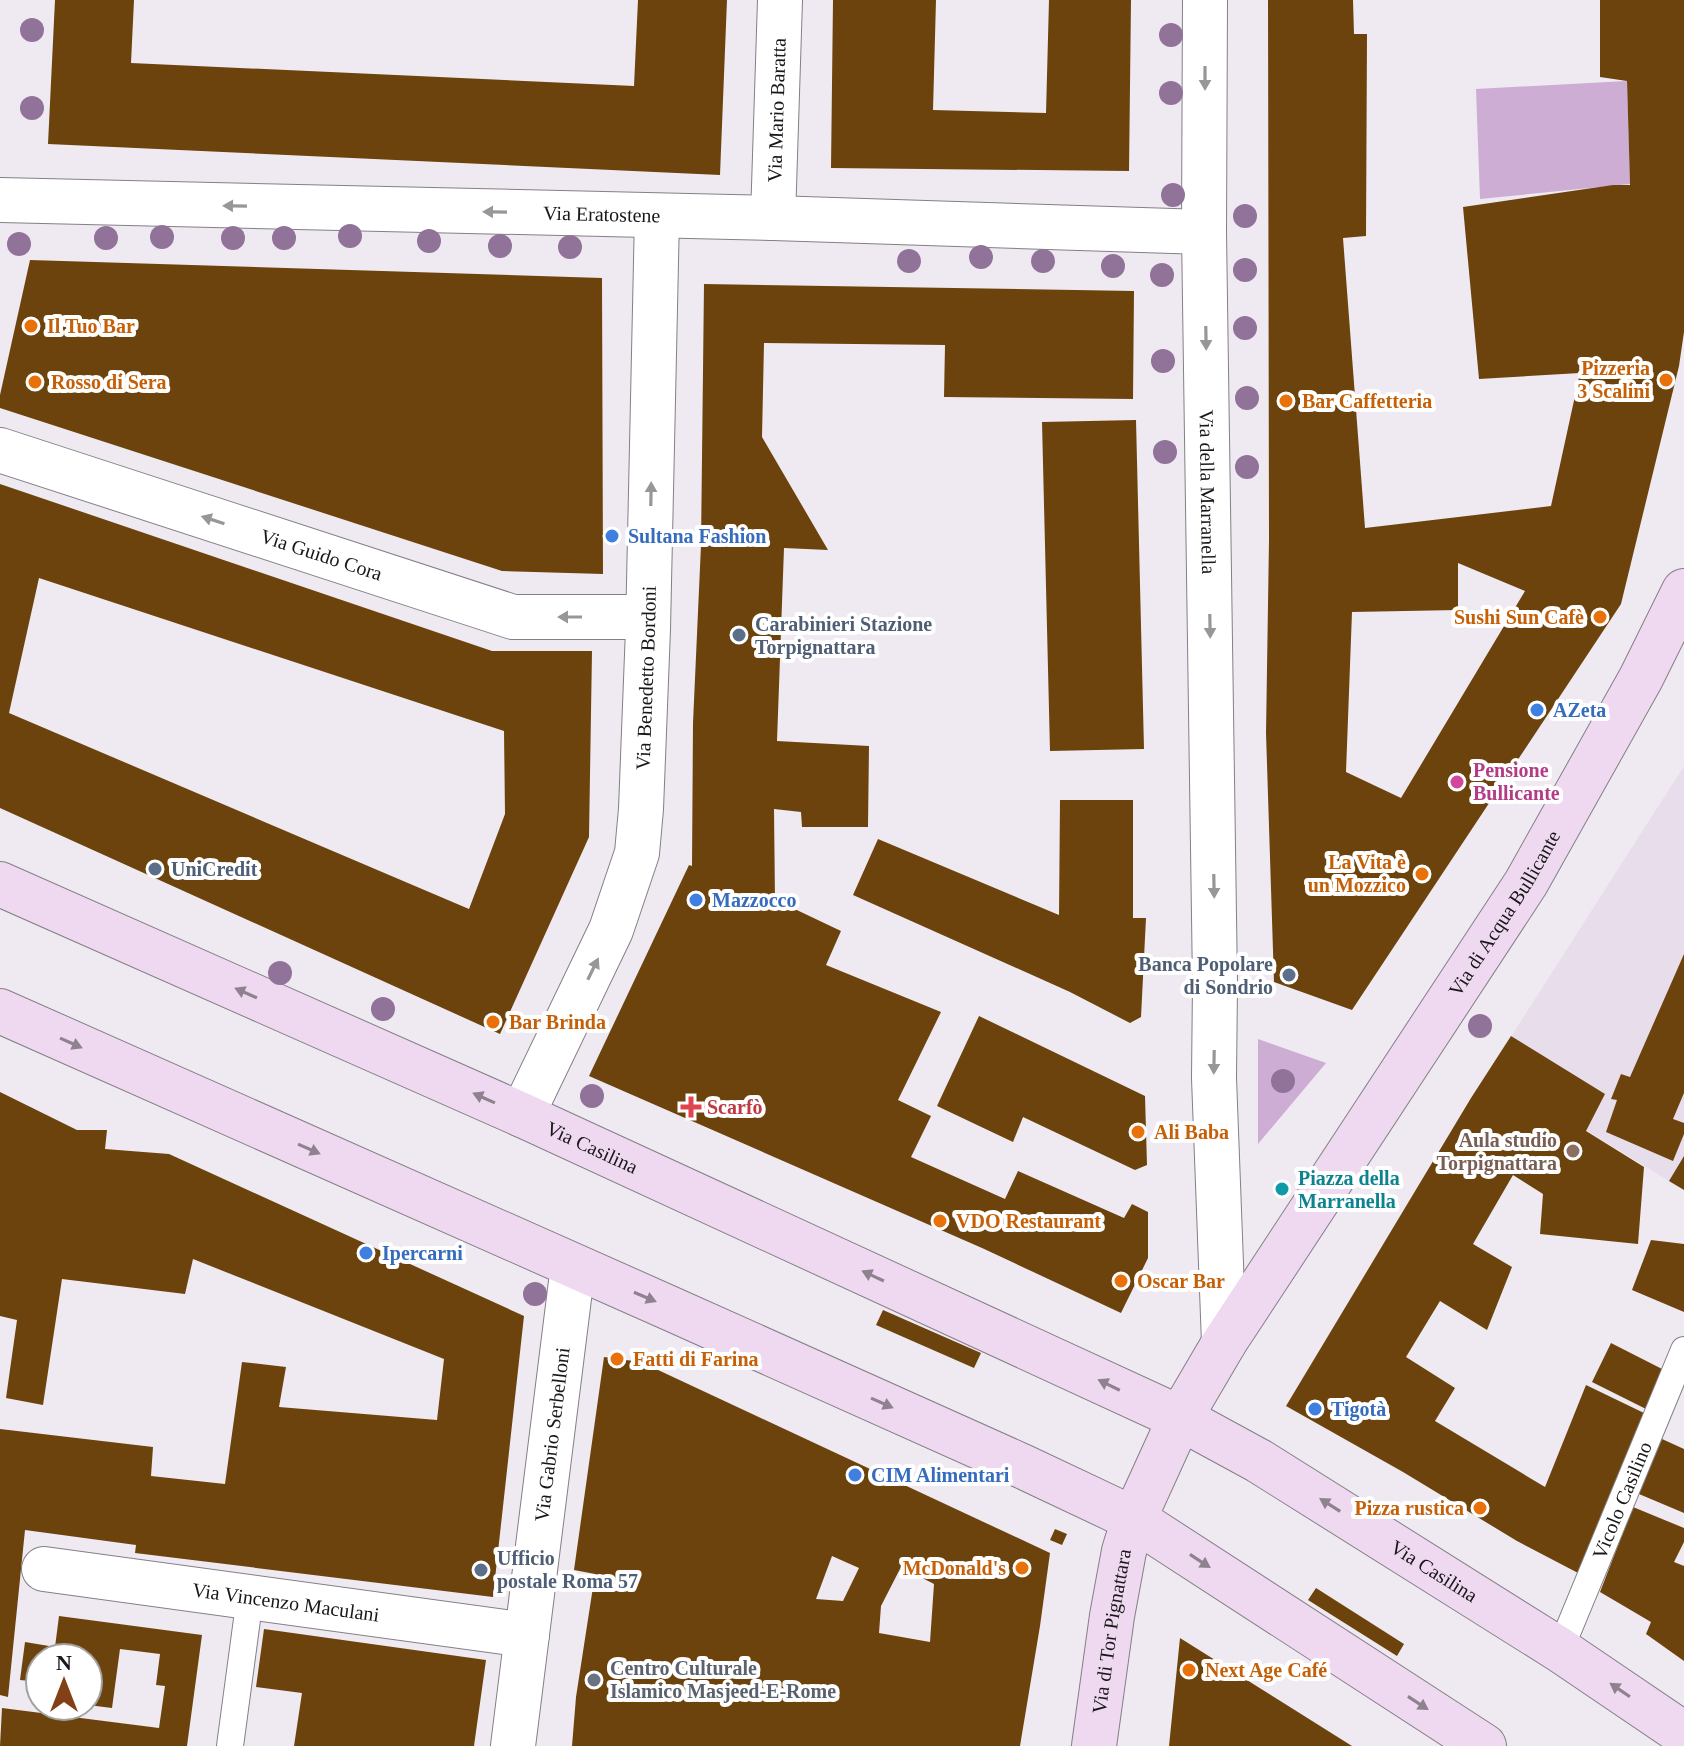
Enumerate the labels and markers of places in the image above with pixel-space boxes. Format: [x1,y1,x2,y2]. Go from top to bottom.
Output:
place label: Il Tuo Bar [47,315,135,337]
marker: Il Tuo Bar [22,317,40,335]
place label: Pizzeria 3 Scalini [1577,357,1650,402]
place label: Rosso di Sera [51,371,167,393]
marker: Pizzeria 3 Scalini [1657,371,1675,389]
marker: Rosso di Sera [26,373,44,391]
place label: Bar Caffetteria [1302,390,1432,412]
marker: Bar Caffetteria [1277,392,1295,410]
place label: Sultana Fashion [628,525,766,547]
marker: Sultana Fashion [603,527,621,545]
place label: Sushi Sun Cafè [1454,606,1584,628]
marker: Sushi Sun Cafè [1591,608,1609,626]
place label: Carabinieri Stazione Torpignattara [755,613,932,659]
marker: Carabinieri Stazione Torpignattara [730,626,748,644]
place label: AZeta [1553,699,1606,721]
marker: AZeta [1528,701,1546,719]
place label: Pensione Bullicante [1473,759,1560,804]
marker: Pensione Bullicante [1448,773,1466,791]
place label: La Vita è un Mozzico [1308,851,1406,896]
place label: UniCredit [171,858,258,880]
marker: UniCredit [146,860,164,878]
marker: La Vita è un Mozzico [1413,865,1431,883]
place label: Mazzocco [712,889,796,911]
marker: Mazzocco [687,891,705,909]
place label: Banca Popolare di Sondrio [1138,953,1273,998]
marker: Banca Popolare di Sondrio [1280,966,1298,984]
place label: Bar Brinda [509,1011,606,1033]
marker: Bar Brinda [484,1013,502,1031]
place label: Scarfò [707,1096,763,1118]
marker: Scarfò [682,1098,700,1116]
place label: Ali Baba [1154,1121,1229,1143]
marker: Ali Baba [1129,1123,1147,1141]
place label: Aula studio Torpignattara [1437,1129,1557,1175]
marker: Aula studio Torpignattara [1564,1142,1582,1160]
place label: Piazza della Marranella [1298,1167,1400,1212]
marker: Piazza della Marranella [1273,1180,1291,1198]
place label: VDO Restaurant [956,1210,1101,1232]
marker: VDO Restaurant [931,1212,949,1230]
place label: Ipercarni [382,1242,463,1265]
marker: Ipercarni [357,1244,375,1262]
place label: Oscar Bar [1137,1270,1225,1292]
marker: Oscar Bar [1112,1272,1130,1290]
place label: Fatti di Farina [633,1348,759,1370]
marker: Fatti di Farina [608,1350,626,1368]
place label: Tigotà [1331,1398,1386,1421]
marker: Tigotà [1306,1400,1324,1418]
place label: CIM Alimentari [871,1464,1010,1486]
marker: CIM Alimentari [846,1466,864,1484]
place label: Pizza rustica [1355,1497,1464,1519]
marker: Pizza rustica [1471,1499,1489,1517]
place label: Ufficio postale Roma 57 [497,1547,638,1593]
place label: McDonald's [903,1557,1006,1579]
marker: McDonald's [1013,1559,1031,1577]
marker: Ufficio postale Roma 57 [472,1561,490,1579]
place label: Centro Culturale Islamico Masjeed-E-Rome [610,1657,836,1703]
place label: Next Age Café [1205,1659,1327,1682]
marker: Next Age Café [1180,1661,1198,1679]
marker: Centro Culturale Islamico Masjeed-E-Rome [585,1671,603,1689]

